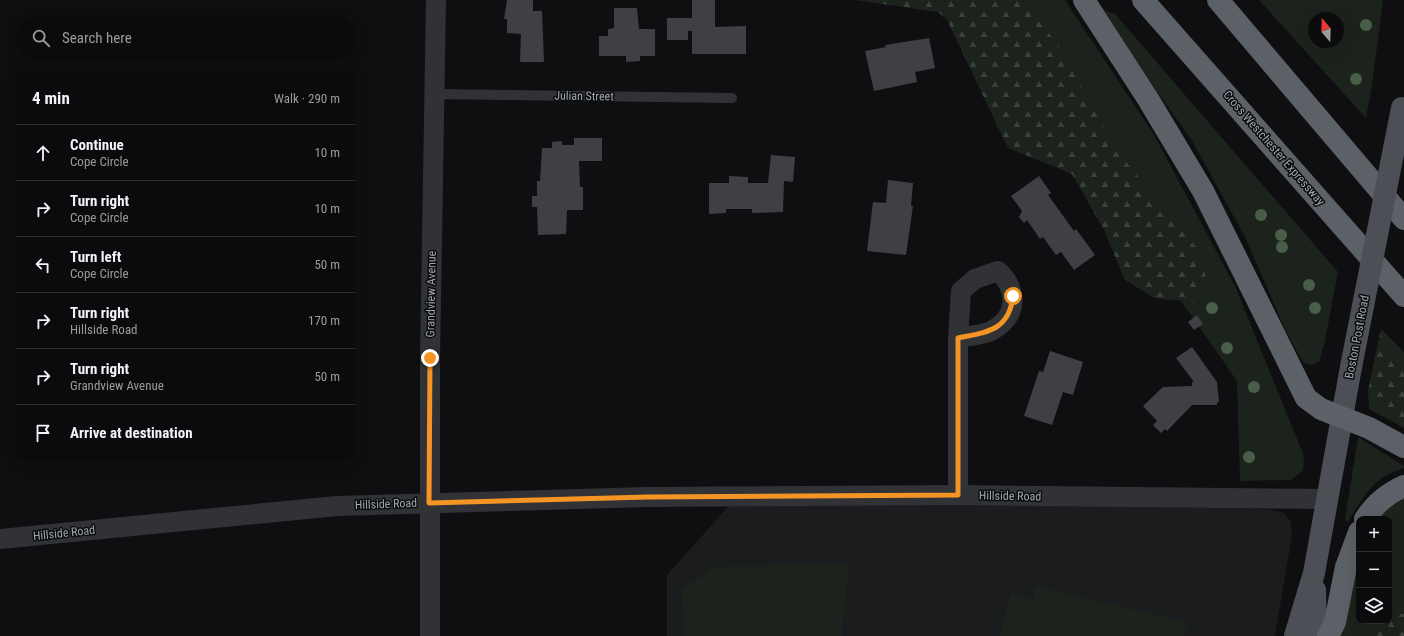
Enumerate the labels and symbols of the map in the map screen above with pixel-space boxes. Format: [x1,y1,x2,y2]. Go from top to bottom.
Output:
north arrow [1308,12,1344,48]
street label: Julian Street [554,88,614,104]
street label: Cross Westchester Expressway [1220,88,1328,208]
street label: Grandview Avenue [423,250,439,337]
route start [1004,287,1022,305]
street label: Boston Post Road [1342,294,1372,380]
route end [421,349,439,367]
street label: Hillside Road [979,488,1041,504]
street label: Hillside Road [355,496,417,512]
street label: Hillside Road [32,523,96,543]

